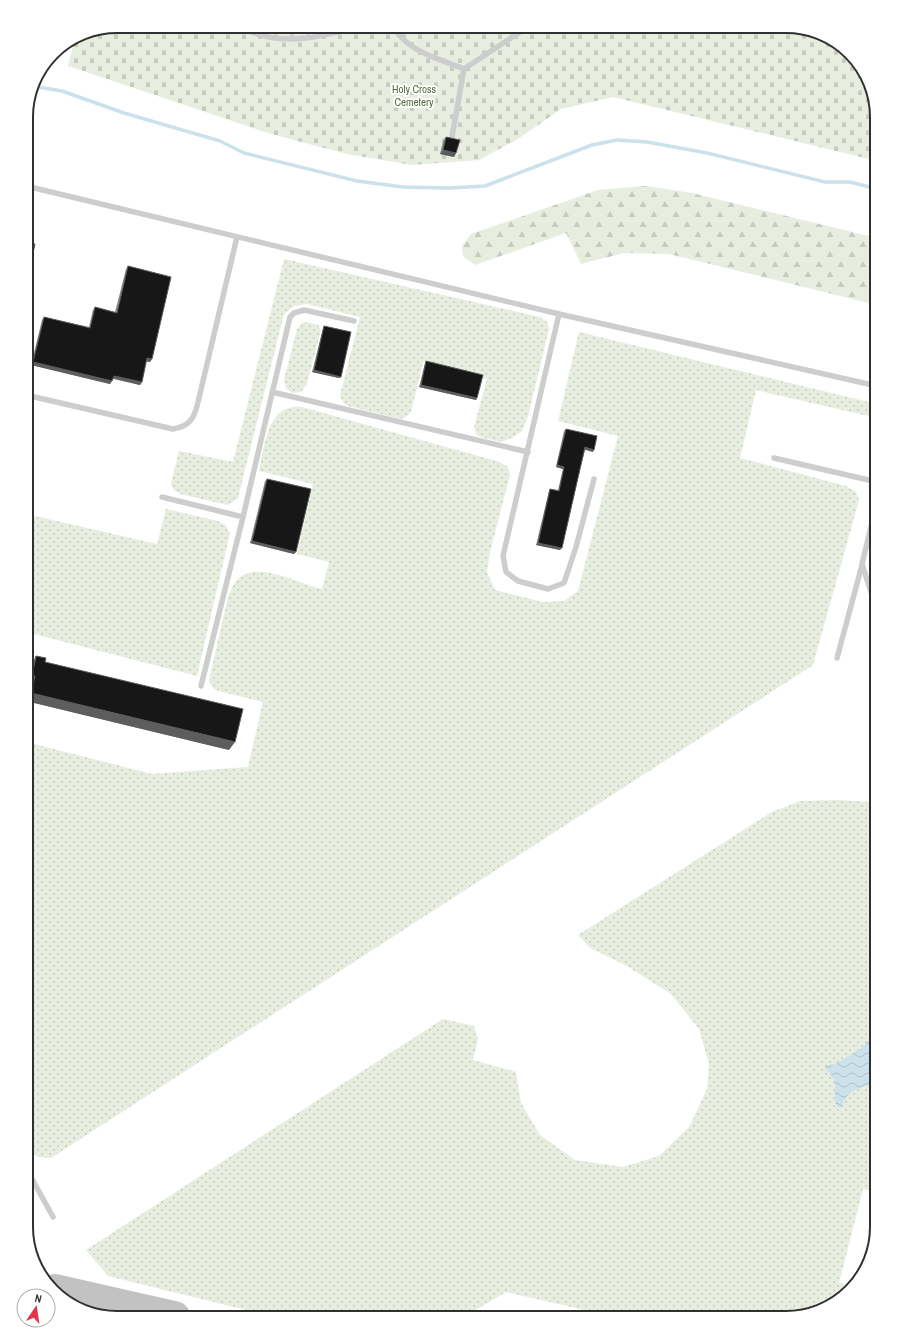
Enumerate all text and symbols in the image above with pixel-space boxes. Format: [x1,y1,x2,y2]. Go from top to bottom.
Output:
park label: Holy Cross Cemetery [392,82,437,109]
north arrow [16,1288,56,1328]
text: N [34,1291,43,1306]

